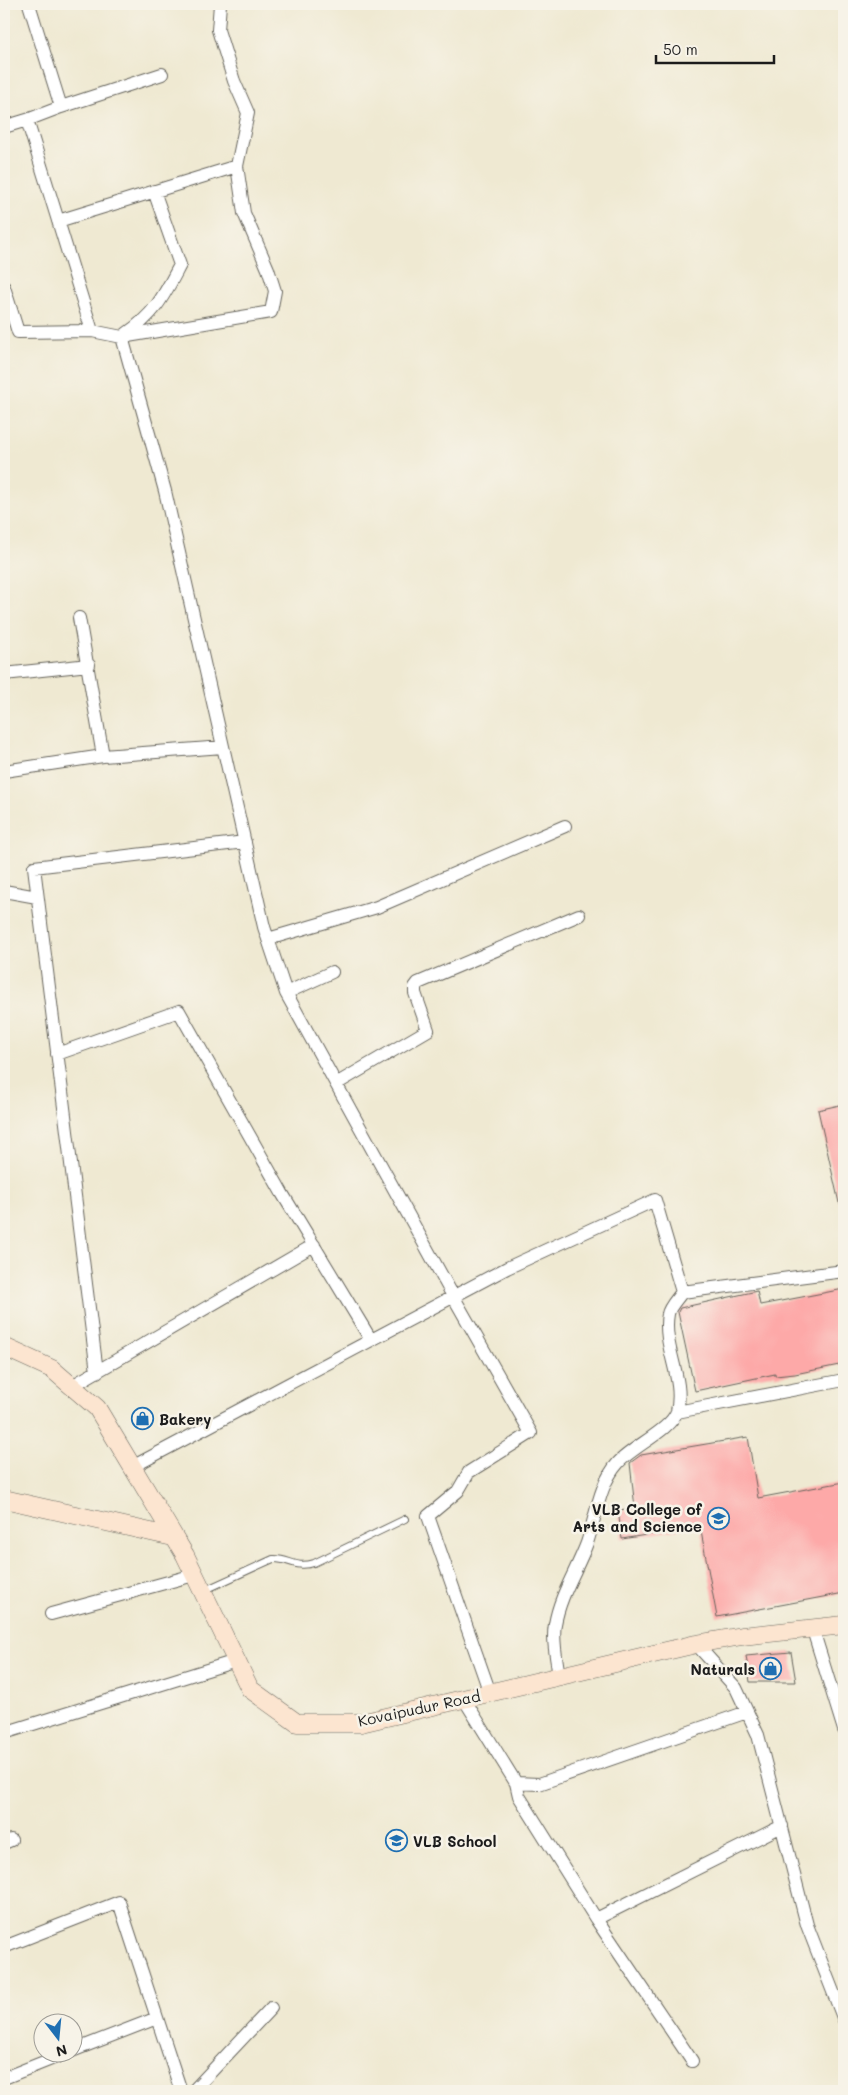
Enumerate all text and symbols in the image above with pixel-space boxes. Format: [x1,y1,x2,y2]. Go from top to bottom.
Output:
scale bar [656,32,773,64]
text: 50 m [663,39,698,59]
shop icon: Bakery [131,1407,155,1431]
place label: Bakery [159,1409,211,1429]
place label: VLB College of Arts and Science [573,1499,703,1536]
school or university icon: VLB College of Arts and Science [706,1506,730,1530]
shop icon: Naturals [759,1657,783,1681]
place label: Naturals [691,1659,755,1679]
street label: Kovaipudur Road [356,1685,482,1731]
school or university icon: VLB School [385,1829,409,1853]
place label: VLB School [413,1831,496,1851]
north arrow [32,2012,82,2062]
text: N [54,2040,69,2062]

